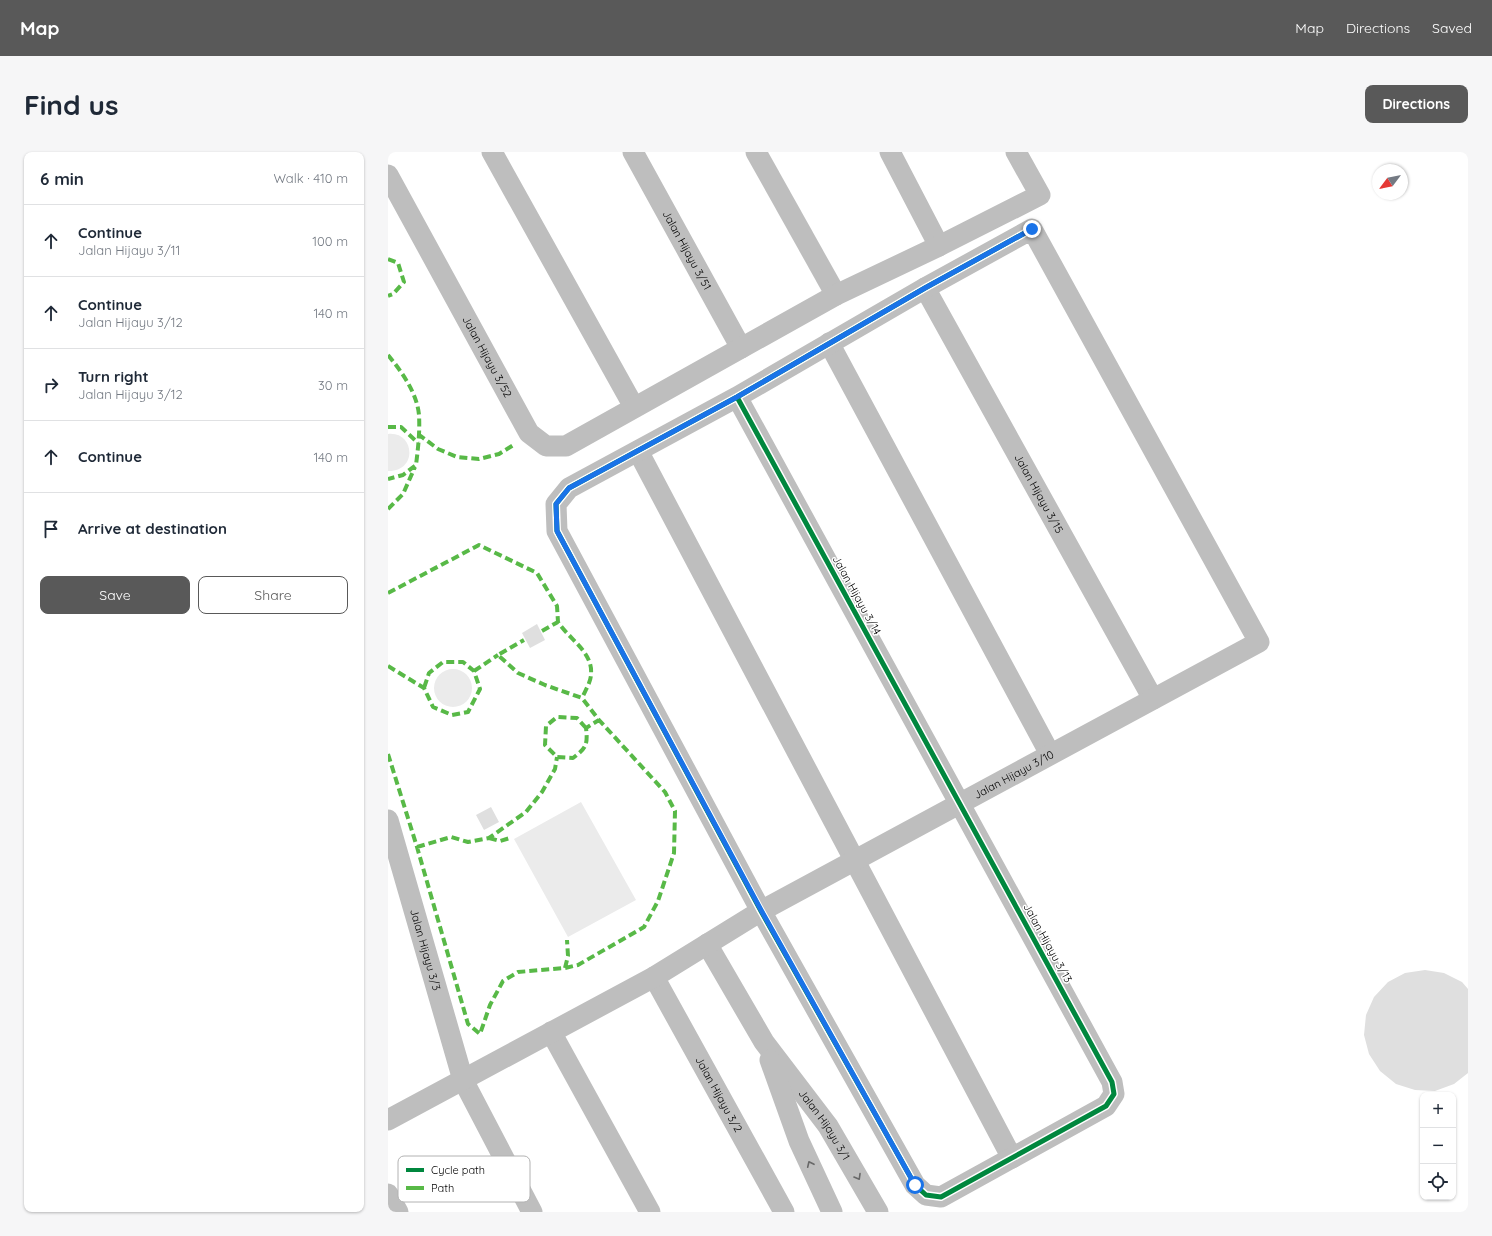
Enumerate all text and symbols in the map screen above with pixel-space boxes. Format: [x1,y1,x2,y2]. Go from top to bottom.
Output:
text: Map [20,16,59,40]
text: Map [1295,19,1324,37]
text: Directions [1346,19,1410,37]
text: Saved [1432,19,1472,37]
button: Directions [1365,85,1468,123]
text: Find us [24,87,118,122]
north arrow [1372,164,1408,200]
text: 6 min [40,168,84,189]
text: Walk · 410 m [273,170,348,186]
street label: Jalan Hijayu 3/51 [660,208,715,292]
route end [1023,220,1041,238]
text: Continue [78,223,142,242]
icon: ahead [40,230,62,252]
text: 100 m [312,233,348,249]
text: Jalan Hijayu 3/11 [78,242,180,258]
text: Continue [78,295,142,314]
icon: ahead [40,302,62,324]
text: 140 m [313,305,348,321]
text: Jalan Hijayu 3/12 [78,314,183,330]
street label: Jalan Hijayu 3/52 [459,314,515,400]
text: Turn right [78,367,149,386]
icon: right [40,374,62,396]
text: 30 m [318,377,348,393]
text: Jalan Hijayu 3/12 [78,386,183,402]
icon: ahead [40,446,62,468]
text: Continue [78,447,142,466]
text: 140 m [313,449,348,465]
street label: Jalan Hijayu 3/15 [1011,451,1067,536]
icon: arrive [40,518,62,540]
text: Arrive at destination [78,519,227,538]
street label: Jalan Hijayu 3/14 [830,553,885,637]
button: Save [40,576,190,614]
button: Share [198,576,348,614]
street label: Jalan Hijayu 3/10 [971,747,1056,802]
street label: Jalan Hijayu 3/13 [1020,901,1076,985]
street label: Jalan Hijayu 3/3 [407,907,444,992]
street label: Jalan Hijayu 3/2 [692,1054,745,1135]
street label: Jalan Hijayu 3/1 [796,1087,853,1163]
map controls [1420,1092,1456,1200]
button: + [1420,1092,1456,1128]
button: − [1420,1128,1456,1164]
legend [398,1156,530,1202]
one-way arrow [807,1161,815,1168]
text: Cycle path [431,1163,485,1177]
button: locate [1420,1164,1456,1200]
one-way arrow [853,1173,860,1180]
route start [906,1176,924,1194]
text: Path [431,1181,454,1195]

